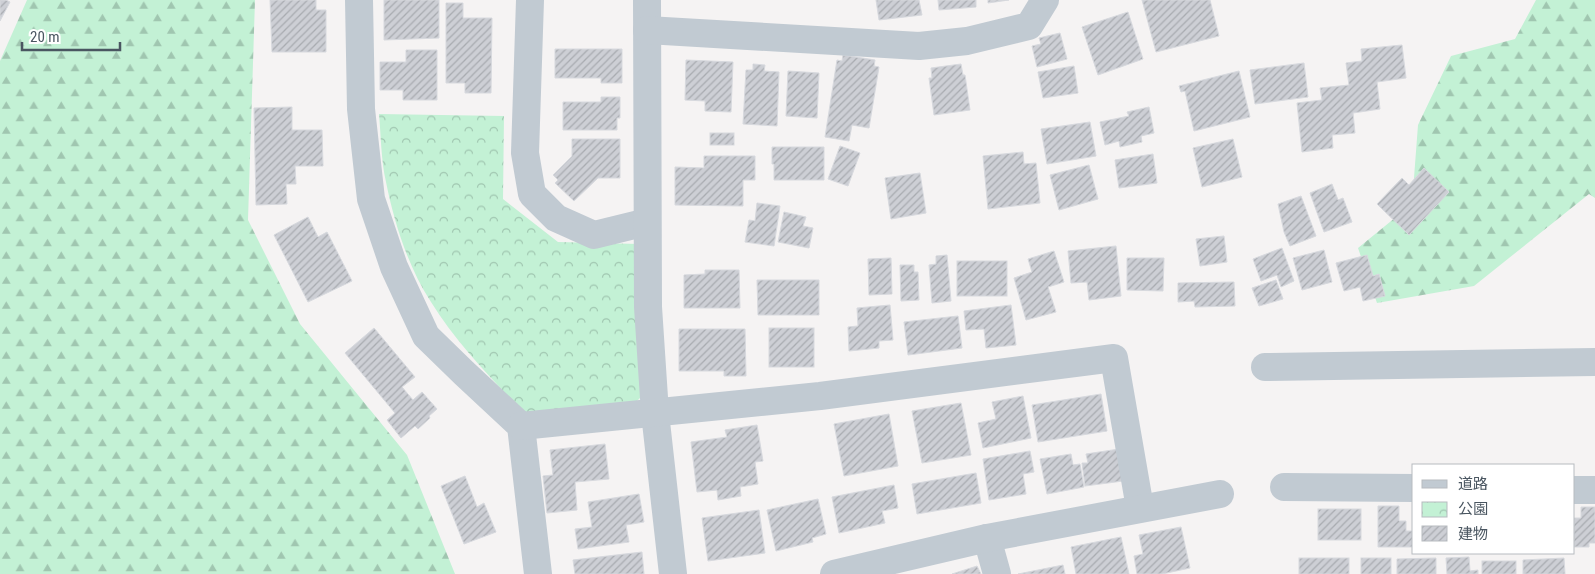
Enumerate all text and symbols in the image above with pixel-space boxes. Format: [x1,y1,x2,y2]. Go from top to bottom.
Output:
scale bar [22,20,120,52]
text: 20 m [30,28,60,46]
legend [1412,464,1575,554]
text: 道路 [1458,475,1488,493]
text: 公園 [1458,500,1488,518]
text: 建物 [1458,525,1488,543]

